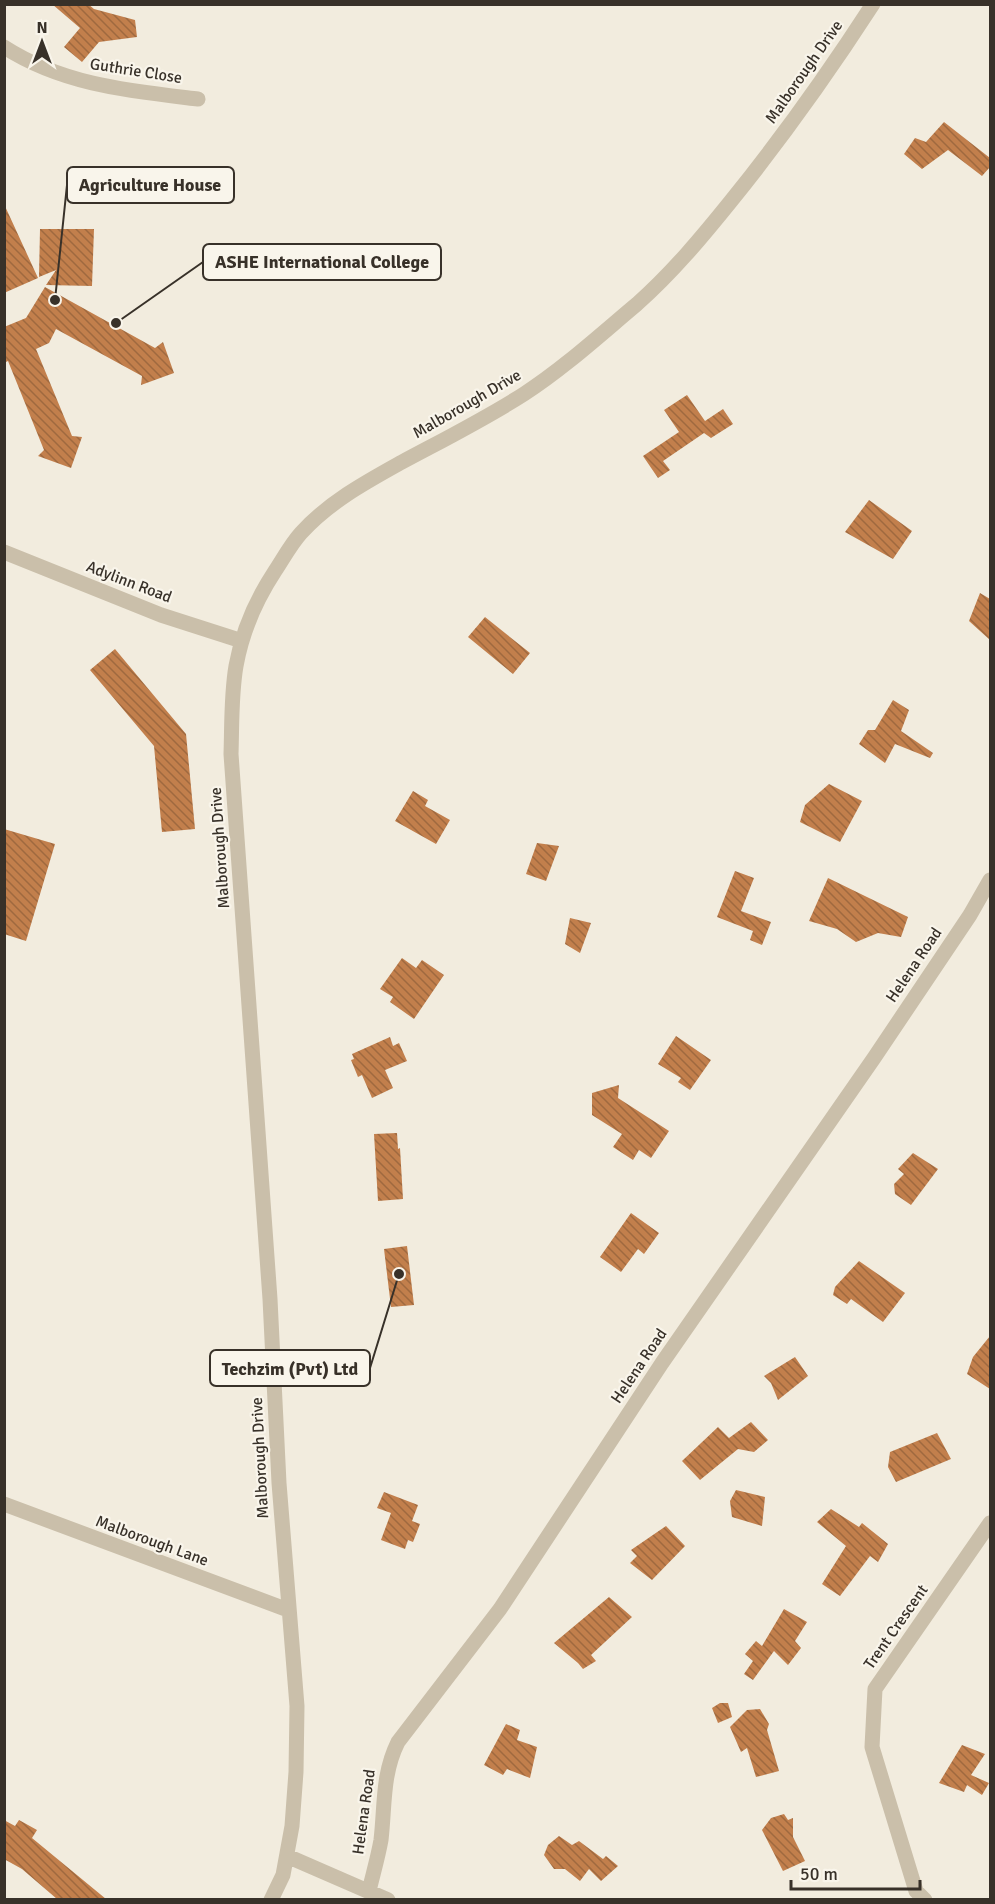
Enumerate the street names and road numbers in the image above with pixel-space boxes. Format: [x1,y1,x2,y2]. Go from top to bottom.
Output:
street label: Malborough Drive [761,16,847,128]
street label: Guthrie Close [89,54,183,88]
street label: Malborough Drive [409,365,525,443]
street label: Adylinn Road [83,557,175,607]
street label: Malborough Drive [206,787,234,909]
street label: Helena Road [882,924,946,1006]
street label: Helena Road [607,1325,671,1407]
street label: Malborough Drive [247,1397,273,1519]
street label: Malborough Lane [93,1511,211,1571]
street label: Trent Crescent [860,1581,933,1673]
street label: Helena Road [348,1768,380,1856]

